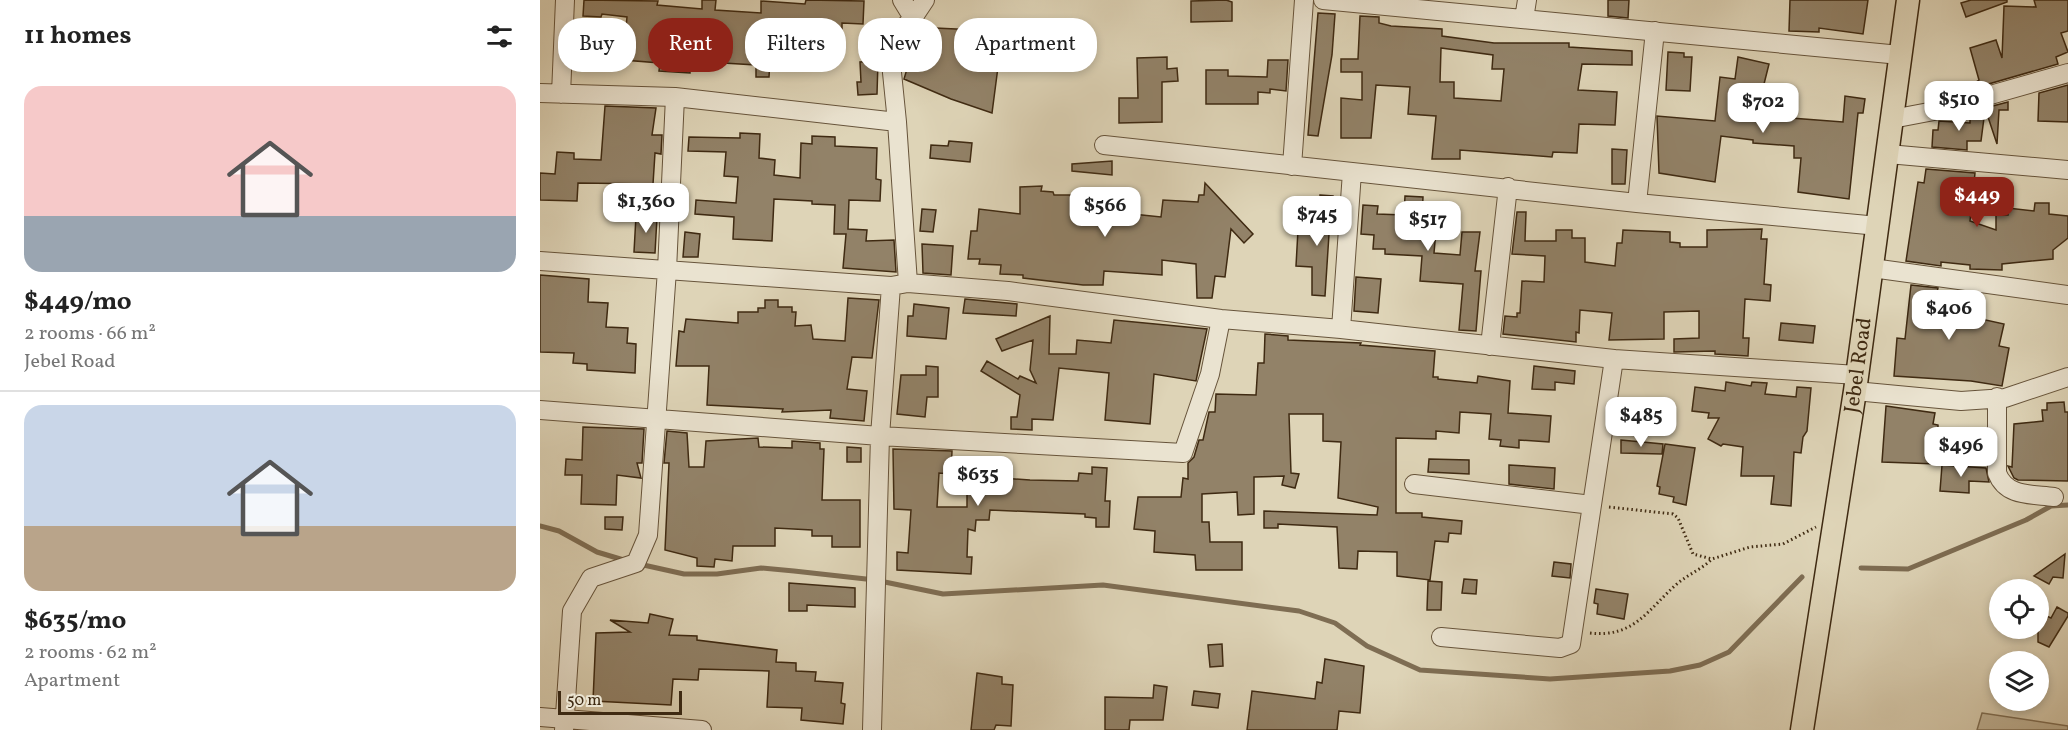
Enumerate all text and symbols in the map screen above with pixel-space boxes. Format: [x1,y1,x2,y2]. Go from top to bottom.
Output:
text: 11 homes [24,18,131,54]
chip: Buy [558,18,636,72]
chip: Rent [648,18,733,72]
chip: Filters [745,18,846,72]
chip: New [858,18,942,72]
chip: Apartment [954,18,1097,72]
icon: filters [483,20,516,53]
pin: $510 [1923,81,1995,132]
pin: $702 [1727,83,1799,134]
text: $510 [1938,86,1980,114]
text: $702 [1742,88,1784,116]
icon: home [216,125,324,233]
pin: $449 [1941,177,2013,228]
text: $449 [1954,182,2000,210]
pin: $1,360 [597,183,695,234]
pin: $566 [1069,187,1141,238]
text: $1,360 [617,188,675,216]
text: $566 [1084,192,1126,220]
pin: $745 [1281,196,1353,247]
text: $745 [1297,201,1337,229]
pin: $517 [1392,201,1464,252]
text: $517 [1409,206,1447,234]
text: $449/mo [24,284,132,320]
pin: $406 [1913,290,1985,341]
text: $406 [1926,295,1972,323]
street label: Jebel Road [1837,316,1879,415]
text: 2 rooms · 66 m² [24,320,156,348]
text: Jebel Road [24,348,116,376]
pin: $485 [1605,397,1677,448]
text: $485 [1619,402,1663,430]
pin: $496 [1925,427,1997,478]
text: $496 [1938,432,1984,460]
icon: home [216,444,324,552]
pin: $635 [942,456,1014,507]
text: $635 [957,461,999,489]
map controls [1989,579,2049,711]
button: locate [1989,579,2049,639]
text: $635/mo [24,603,126,639]
text: 2 rooms · 62 m² [24,639,157,667]
button: layers [1989,651,2049,711]
text: Apartment [24,667,120,695]
scale bar [558,688,682,716]
text: 50 m [567,690,601,712]

